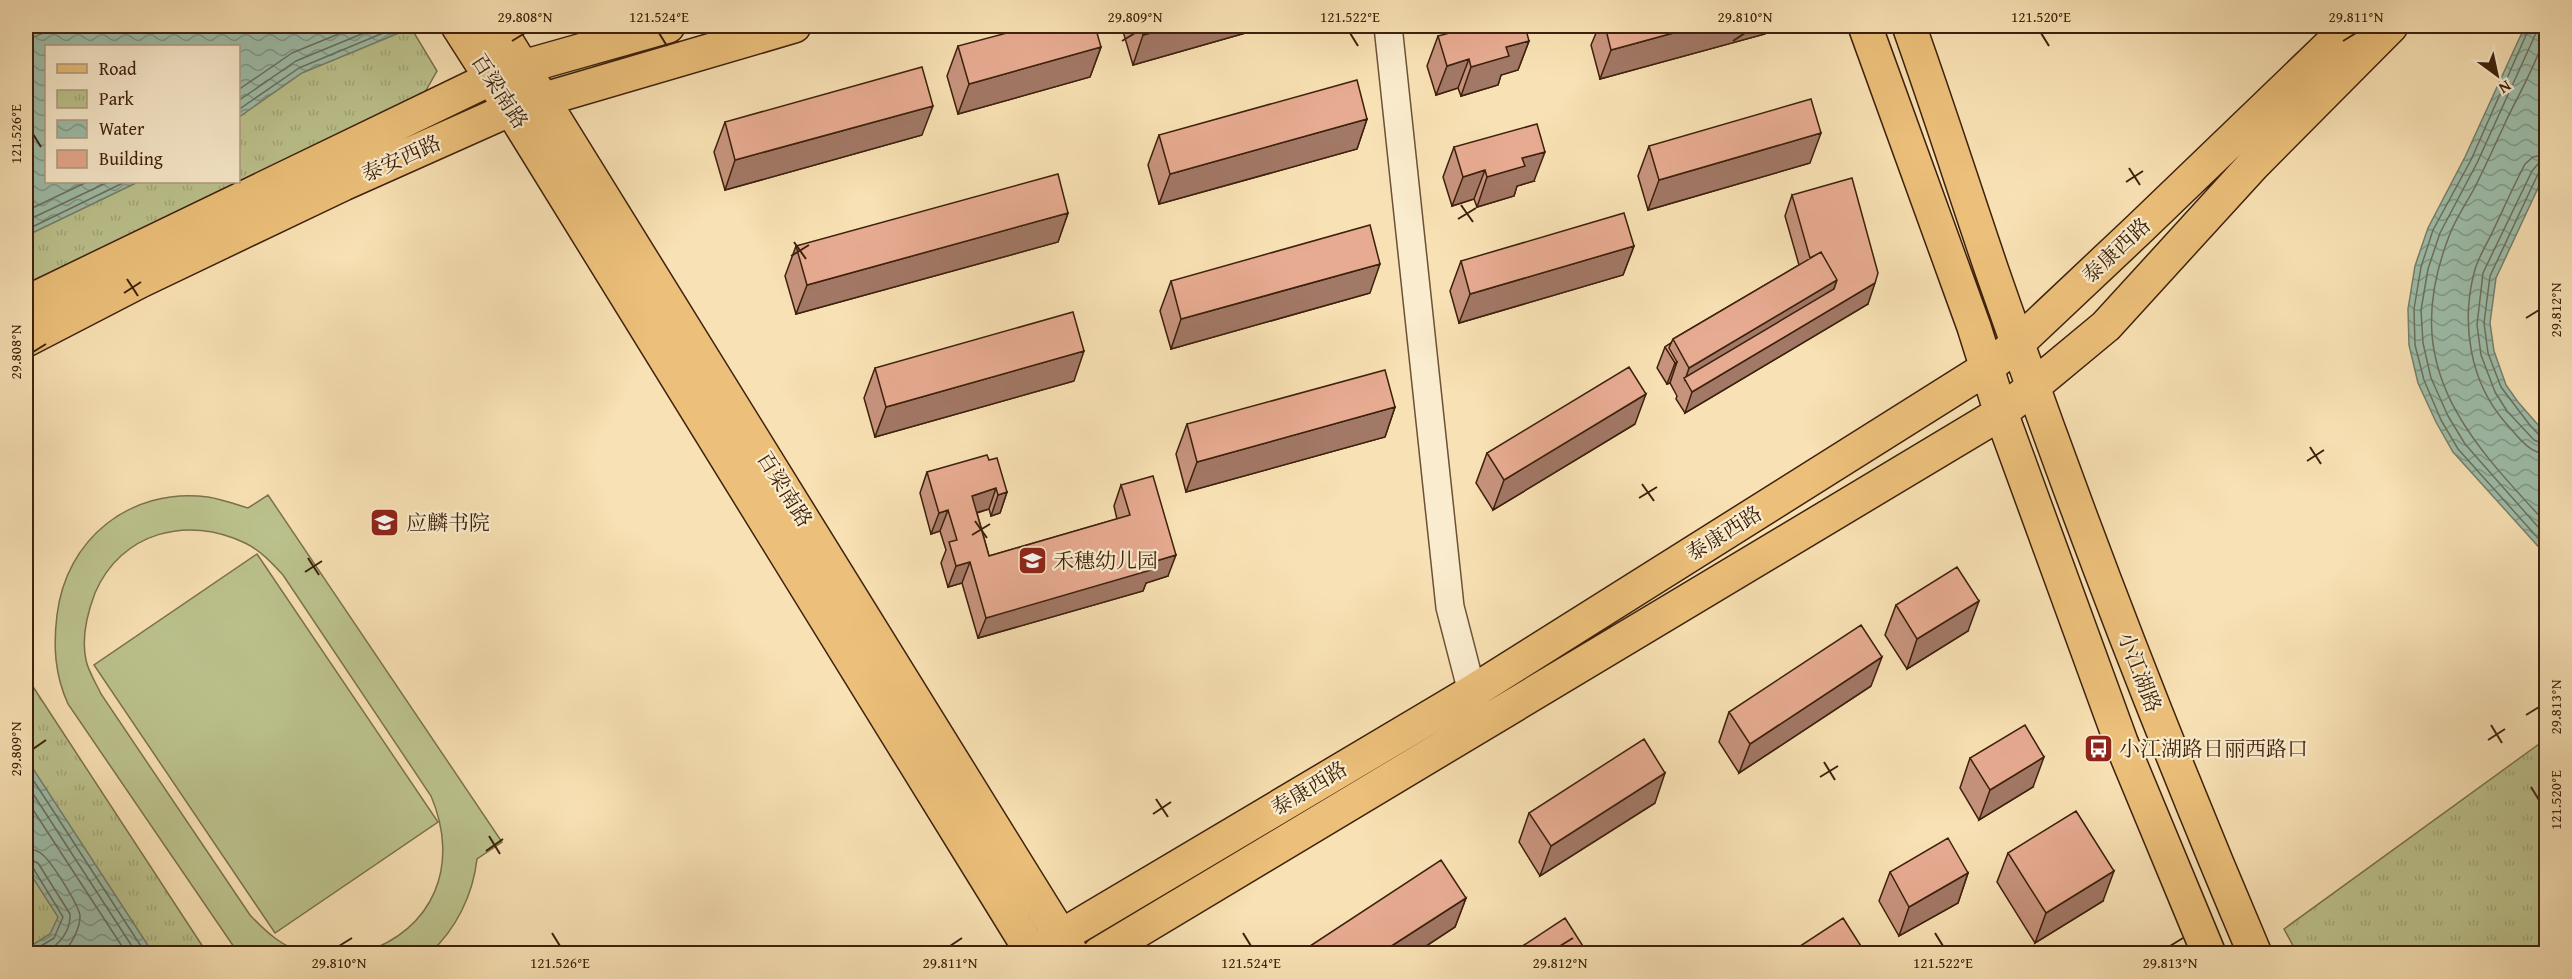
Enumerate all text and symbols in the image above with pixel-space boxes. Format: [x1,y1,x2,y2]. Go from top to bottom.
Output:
text: 29.808°N [498,6,553,27]
text: 121.524°E [629,6,689,27]
text: 29.809°N [1108,6,1163,27]
text: 121.522°E [1320,6,1380,27]
text: 29.810°N [1718,6,1773,27]
text: 121.520°E [2011,6,2071,27]
text: 29.811°N [2329,6,2384,27]
legend [45,45,240,183]
north arrow [2467,45,2527,105]
street label: 百梁南路 [464,47,536,135]
text: Road [99,55,137,82]
text: N [2494,75,2516,101]
text: Park [99,85,135,112]
text: 121.526°E [5,104,26,164]
text: Water [99,115,145,142]
street label: 泰安西路 [356,127,446,189]
text: Building [99,145,163,172]
street label: 泰康西路 [2075,210,2157,290]
text: 29.812°N [2545,282,2566,337]
text: 29.808°N [5,324,26,379]
street label: 百梁南路 [750,445,820,533]
street label: 泰康西路 [1680,498,1768,568]
school or university icon: 应麟书院 [369,506,401,538]
place label: 应麟书院 [406,507,490,538]
school or university icon: 禾穗幼儿园 [1016,544,1048,576]
place label: 禾穗幼儿园 [1053,545,1158,576]
street label: 小江湖路 [2110,627,2170,717]
text: 29.813°N [2545,679,2566,734]
text: 29.809°N [5,721,26,776]
bus stop icon: 小江湖路日丽西路口 [2082,732,2114,764]
place label: 小江湖路日丽西路口 [2119,733,2308,764]
street label: 泰康西路 [1265,753,1353,823]
text: 121.520°E [2545,770,2566,830]
text: 29.810°N [312,952,367,973]
text: 121.526°E [530,952,590,973]
text: 29.811°N [923,952,978,973]
text: 121.524°E [1221,952,1281,973]
text: 29.812°N [1533,952,1588,973]
text: 121.522°E [1913,952,1973,973]
text: 29.813°N [2143,952,2198,973]

